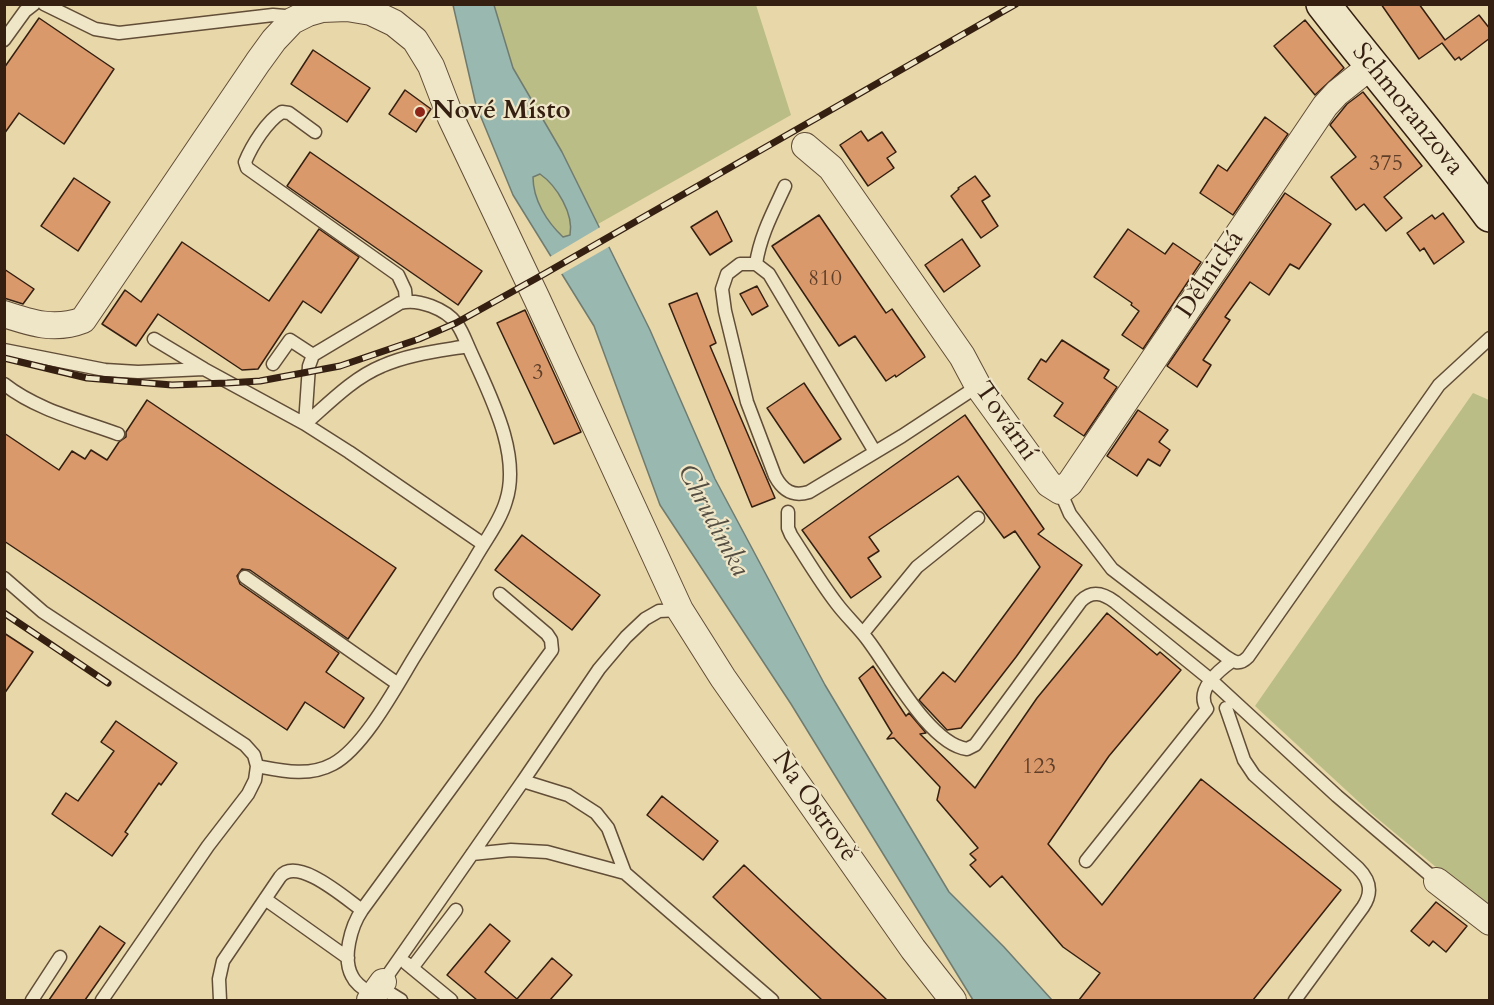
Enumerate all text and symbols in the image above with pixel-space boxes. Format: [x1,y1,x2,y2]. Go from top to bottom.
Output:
street label: Schmoranzova [1344,38,1470,182]
place label: Nové Místo [432,96,571,128]
marker: Nové Místo [413,105,427,119]
house number: 375 [1369,152,1403,178]
street label: Dělnická [1170,225,1252,325]
house number: 810 [808,267,842,293]
house number: 3 [532,361,544,387]
street label: Tovární [967,377,1043,467]
water label: Chrudimka [669,460,755,582]
street label: Na Ostrově [764,746,864,868]
house number: 123 [1022,755,1056,781]

